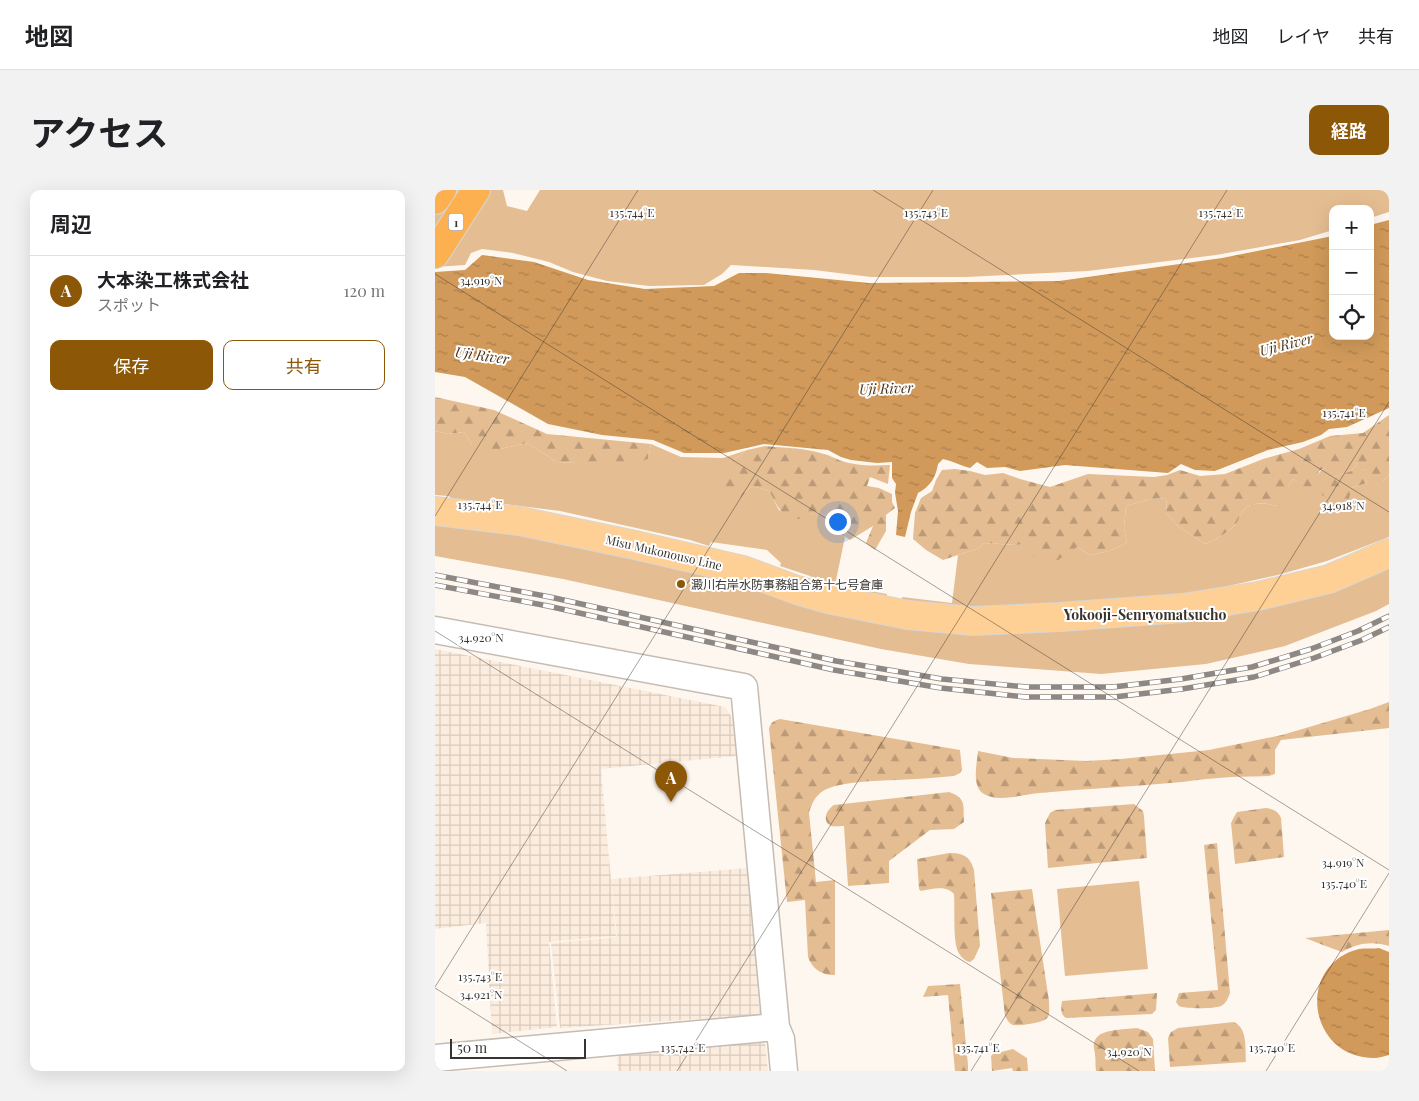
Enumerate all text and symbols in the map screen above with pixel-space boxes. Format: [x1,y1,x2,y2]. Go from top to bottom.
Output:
text: 地図 [25,19,73,51]
text: 地図 [1213,24,1249,48]
text: レイヤ [1277,24,1330,48]
text: 共有 [1358,24,1394,48]
button: 経路 [1309,105,1389,155]
text: アクセス [30,108,168,155]
text: 135.744°E [610,204,654,220]
text: 135.743°E [904,204,948,220]
text: 135.742°E [1199,204,1243,220]
map controls [1329,205,1374,340]
button: + [1329,205,1374,250]
text: 周辺 [50,209,92,237]
road number: 1 [449,214,463,231]
button: − [1329,250,1374,295]
text: 大本染工株式会社 [97,266,249,292]
text: 34.919°N [459,272,503,288]
text: A [61,280,71,301]
text: 120 m [344,280,385,301]
text: スポット [97,294,161,315]
button: locate [1329,295,1374,340]
water label: Uji River [1257,328,1316,360]
button: 保存 [50,340,213,390]
button: 共有 [223,340,385,390]
water label: Uji River [454,342,511,368]
water label: Uji River [859,378,914,398]
text: 135.741°E [1322,404,1366,420]
text: 135.744°E [458,496,502,512]
text: 34.918°N [1321,497,1365,513]
your location [825,509,851,535]
street label: Misu Mukonouso Line [604,531,724,573]
place label: 澱川右岸水防事務組合第十七号倉庫 [691,576,883,592]
marker: 澱川右岸水防事務組合第十七号倉庫 [675,578,687,590]
district label: Yokooji-Senryomatsucho [1063,605,1226,624]
text: 34.920°N [458,629,504,645]
pin: A [655,761,687,802]
text: 34.919°N [1321,854,1365,870]
text: 135.740°E [1321,875,1367,891]
text: 135.743°E [458,968,502,984]
text: 34.921°N [460,986,503,1002]
scale bar [450,1036,586,1059]
text: 50 m [457,1038,487,1057]
text: 135.742°E [661,1039,705,1055]
text: 135.741°E [956,1039,1000,1055]
text: 135.740°E [1249,1039,1295,1055]
text: 34.920°N [1106,1043,1152,1059]

